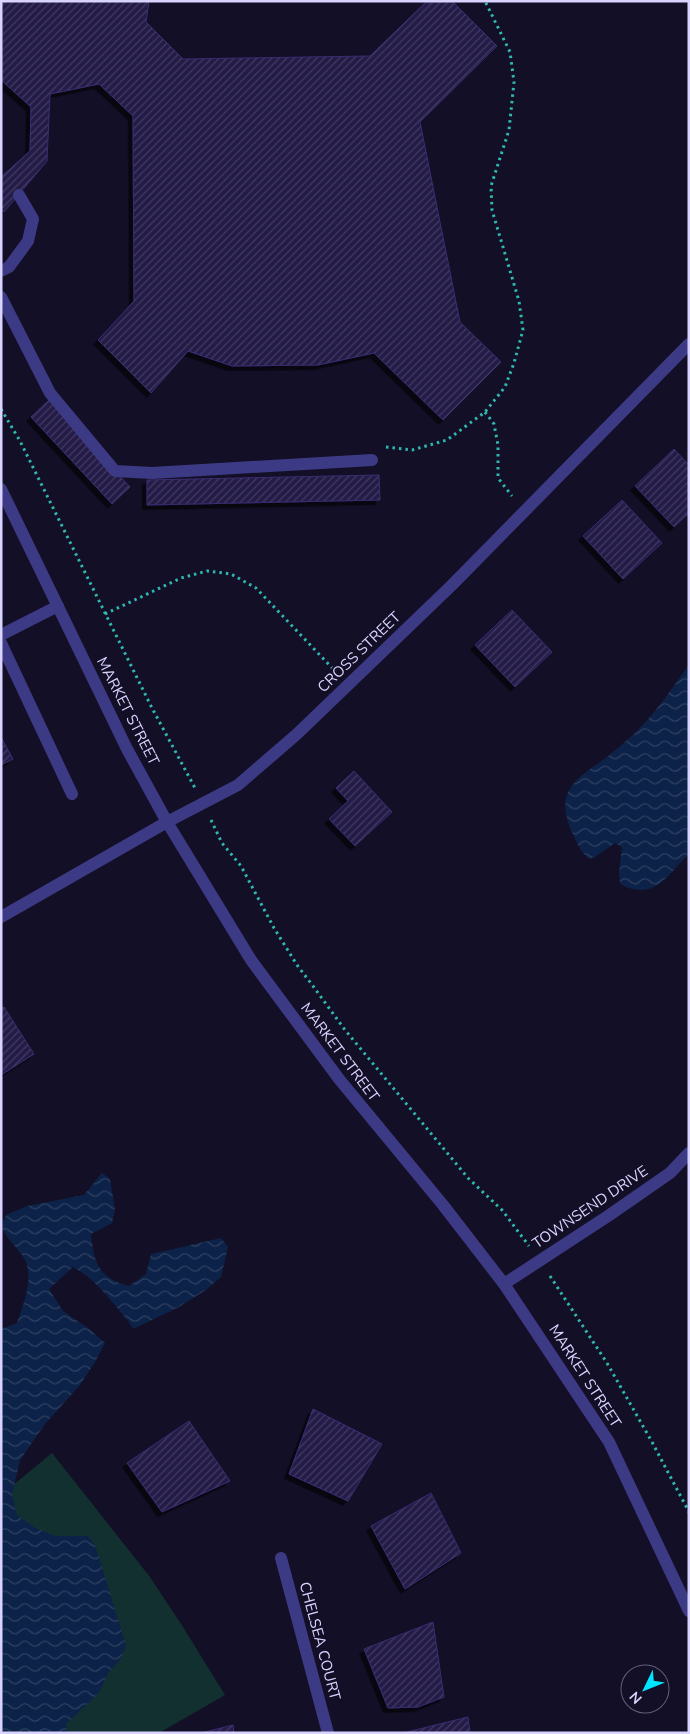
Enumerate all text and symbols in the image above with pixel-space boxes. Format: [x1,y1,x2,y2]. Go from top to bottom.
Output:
street label: CROSS STREET [313,607,405,697]
street label: MARKET STREET [92,653,164,769]
street label: MARKET STREET [296,998,384,1106]
street label: TOWNSEND DRIVE [528,1161,652,1253]
street label: MARKET STREET [544,1321,626,1431]
street label: CHELSEA COURT [295,1580,345,1702]
north arrow [620,1664,670,1714]
text: N [625,1687,646,1708]

